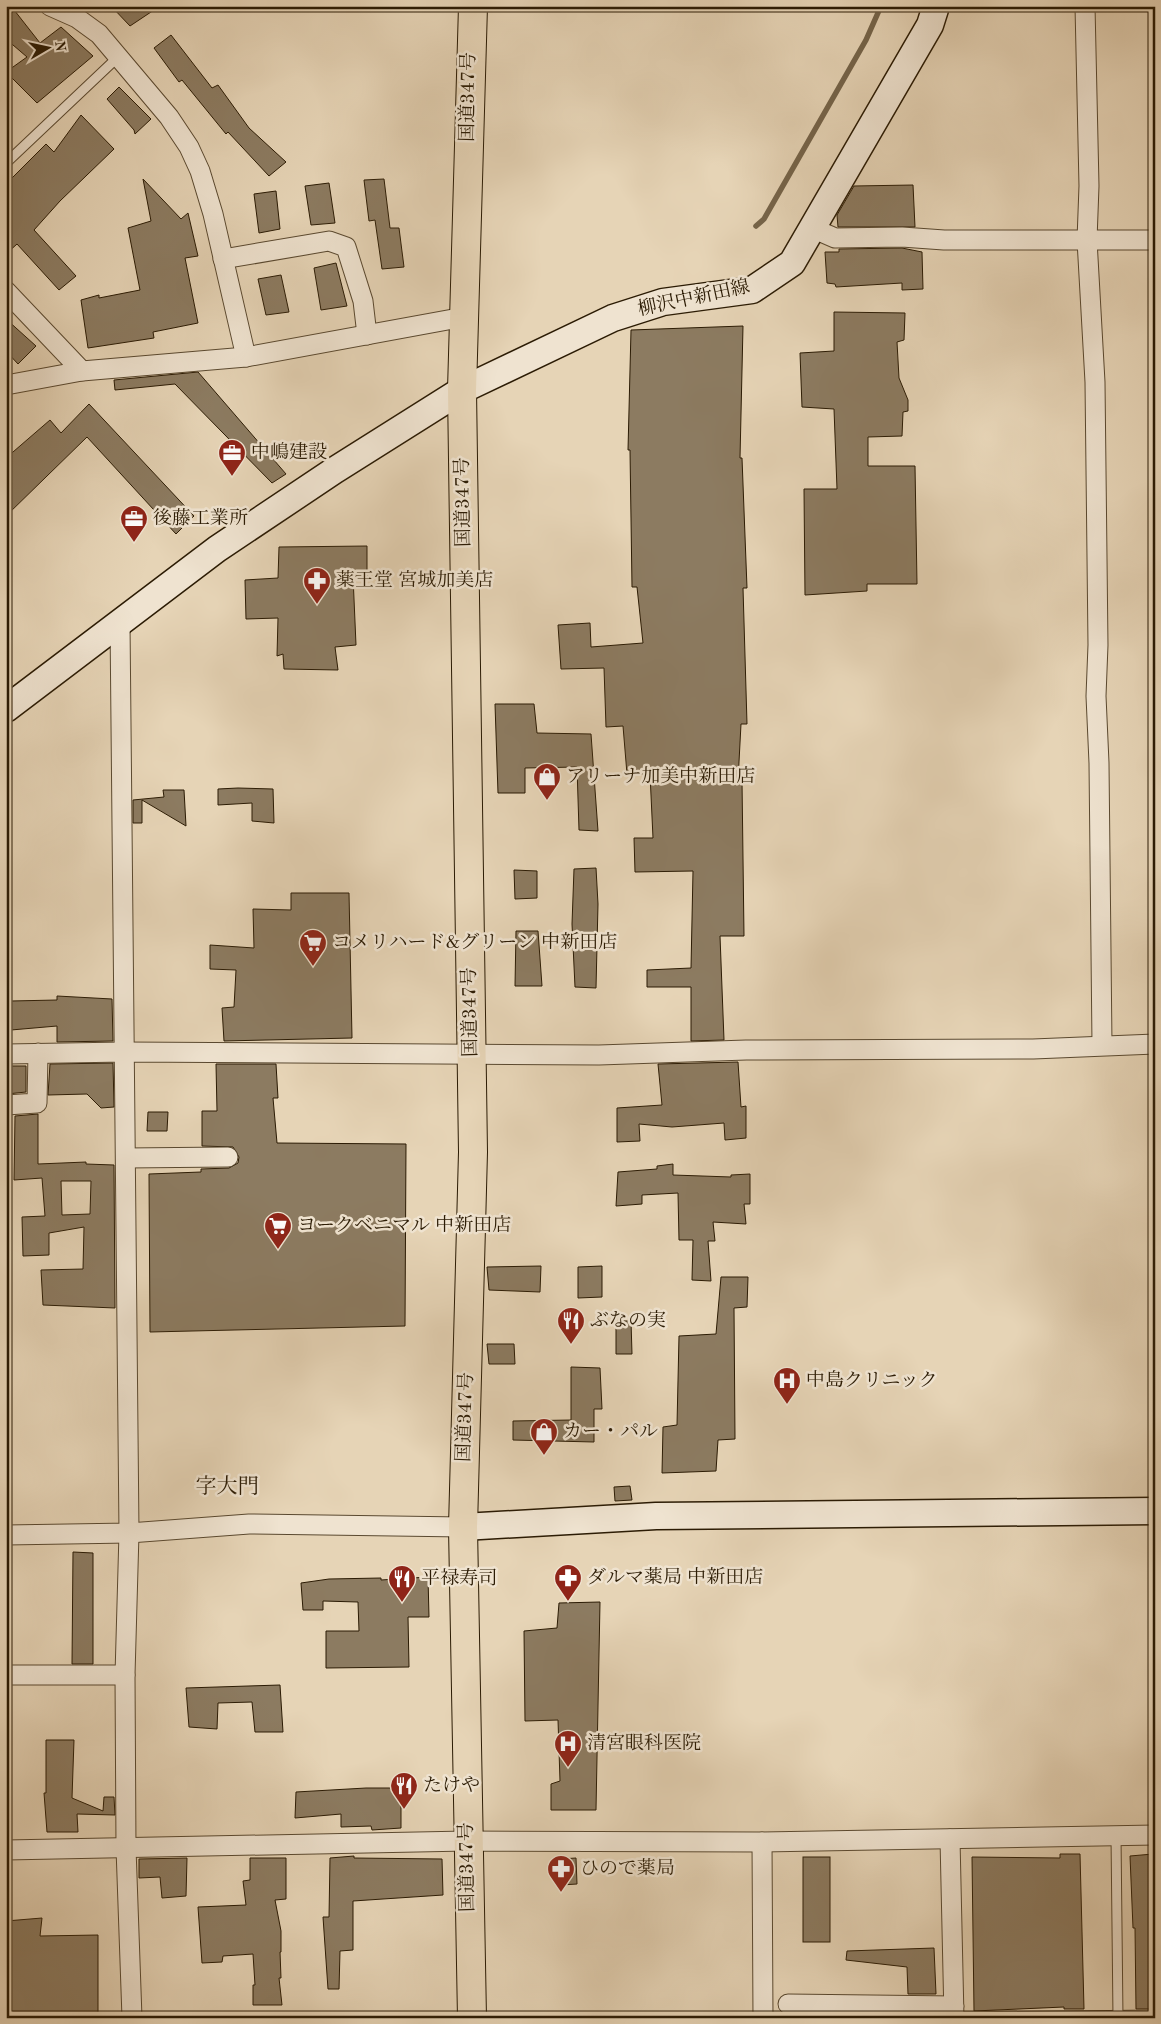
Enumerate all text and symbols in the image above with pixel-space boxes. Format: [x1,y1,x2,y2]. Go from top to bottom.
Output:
north arrow [22,22,72,72]
text: N [52,40,68,53]
street label: 国道347号 [457,52,479,142]
street label: 柳沢中新田線 [636,276,752,320]
office icon: 中嶋建設 [217,438,247,477]
place label: 中嶋建設 [251,442,327,463]
street label: 国道347号 [452,457,474,547]
office icon: 後藤工業所 [119,504,149,543]
place label: 後藤工業所 [153,507,248,529]
pharmacy icon: 薬王堂 宮城加美店 [302,566,332,605]
place label: 薬王堂 宮城加美店 [336,570,493,591]
shop icon: アリーナ加美中新田店 [532,762,562,801]
place label: アリーナ加美中新田店 [566,766,755,787]
supermarket icon: コメリハード&グリーン 中新田店 [298,928,328,967]
place label: コメリハード&グリーン 中新田店 [332,932,617,953]
street label: 国道347号 [459,967,481,1057]
supermarket icon: ヨークベニマル 中新田店 [263,1211,293,1250]
place label: ヨークベニマル 中新田店 [297,1215,511,1236]
restaurant icon: ぶなの実 [556,1306,586,1345]
place label: ぶなの実 [590,1310,666,1331]
hospital icon: 中島クリニック [772,1366,802,1405]
place label: 中島クリニック [806,1370,938,1391]
street label: 国道347号 [453,1372,477,1462]
shop icon: カー・パル [529,1417,559,1456]
place label: カー・パル [563,1422,658,1442]
district label: 字大門 [196,1475,259,1498]
pharmacy icon: ダルマ薬局 中新田店 [553,1563,583,1602]
restaurant icon: 平禄寿司 [387,1564,417,1603]
place label: 平禄寿司 [421,1567,497,1589]
place label: ダルマ薬局 中新田店 [587,1567,763,1588]
hospital icon: 清宮眼科医院 [553,1729,583,1768]
place label: 清宮眼科医院 [587,1733,701,1754]
restaurant icon: たけや [389,1771,419,1810]
place label: たけや [423,1775,480,1796]
street label: 国道347号 [456,1822,478,1912]
pharmacy icon: ひので薬局 [546,1854,576,1893]
place label: ひので薬局 [580,1858,675,1879]

